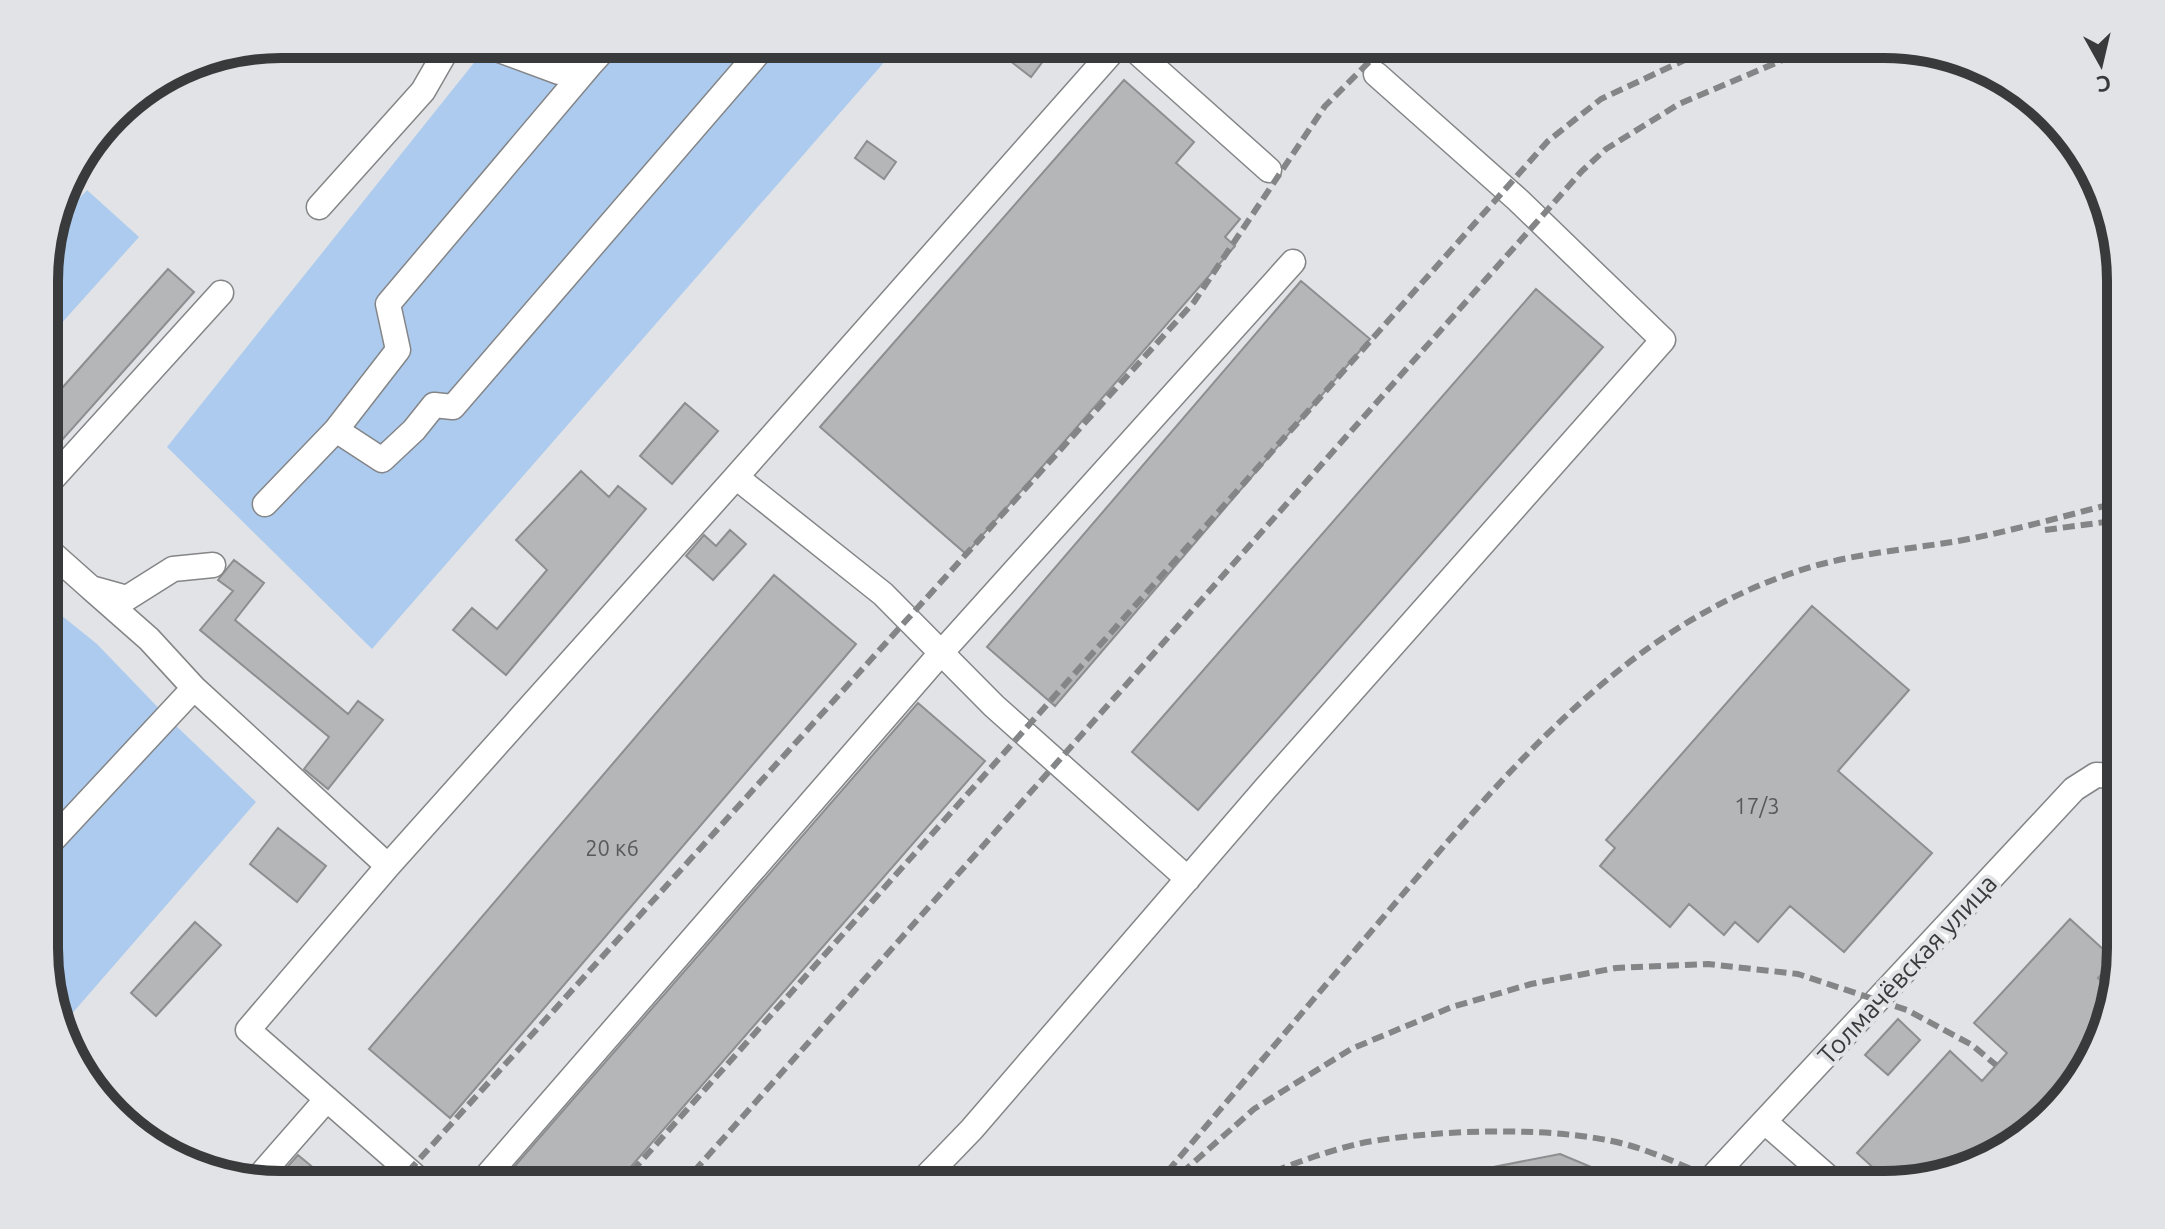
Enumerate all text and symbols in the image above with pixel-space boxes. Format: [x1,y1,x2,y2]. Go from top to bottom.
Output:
north arrow [2061,24,2141,104]
text: С [2095,71,2113,98]
house number: 17/3 [1734,793,1780,818]
house number: 20 к6 [585,835,639,860]
street label: Толмачёвская улица [1812,868,2002,1070]

